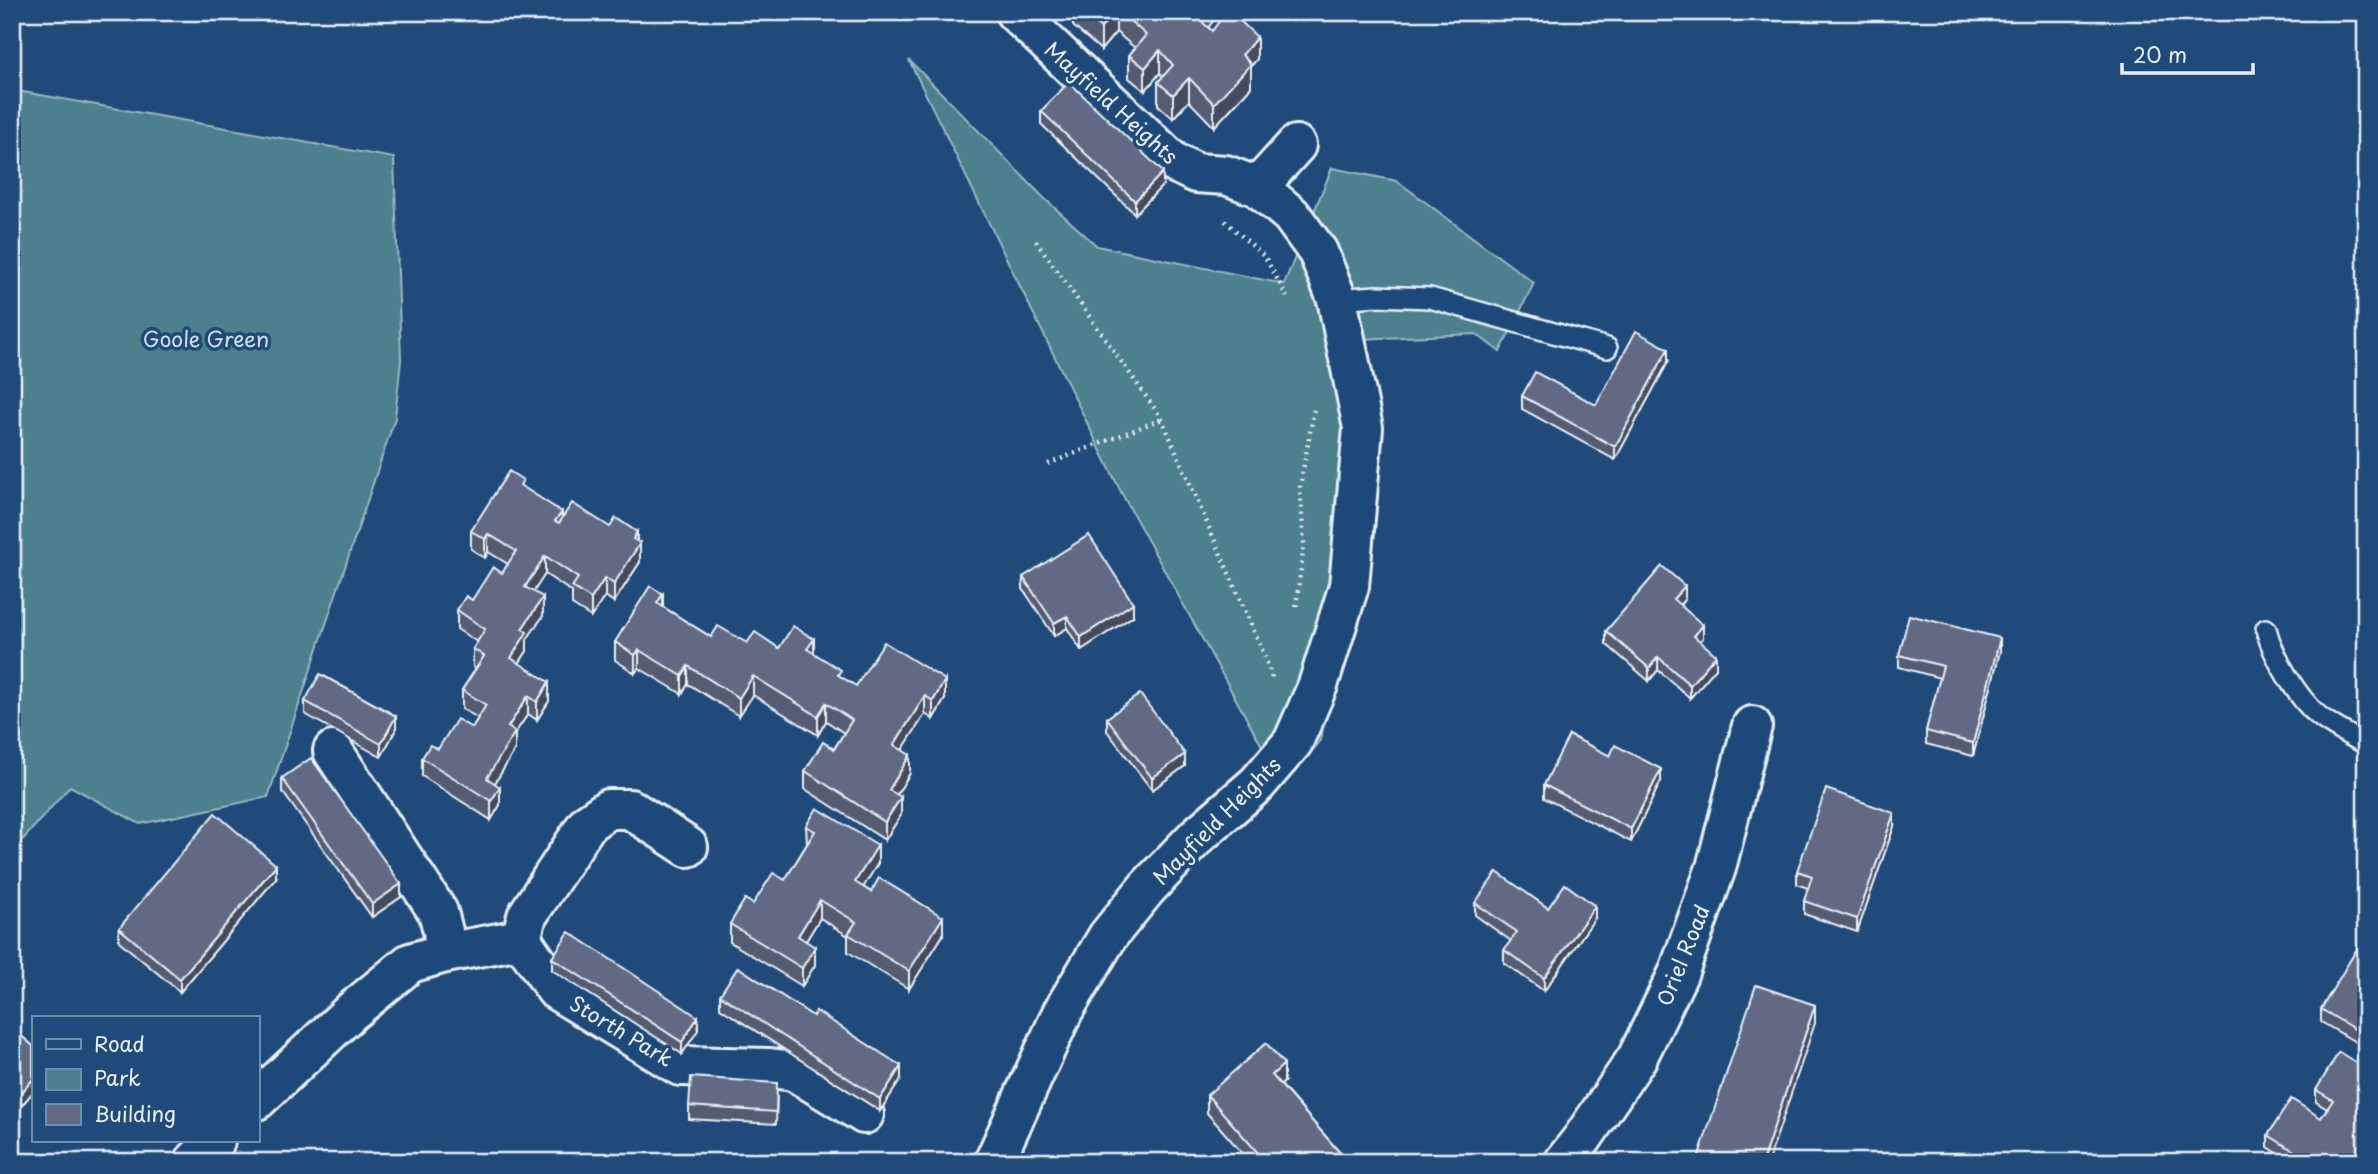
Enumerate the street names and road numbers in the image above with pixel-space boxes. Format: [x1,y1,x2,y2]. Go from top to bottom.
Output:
street label: Mayfield Heights [1038,33,1186,171]
street label: Mayfield Heights [1144,748,1288,892]
street label: Oriel Road [1647,900,1717,1010]
street label: Storth Park [564,986,680,1074]

